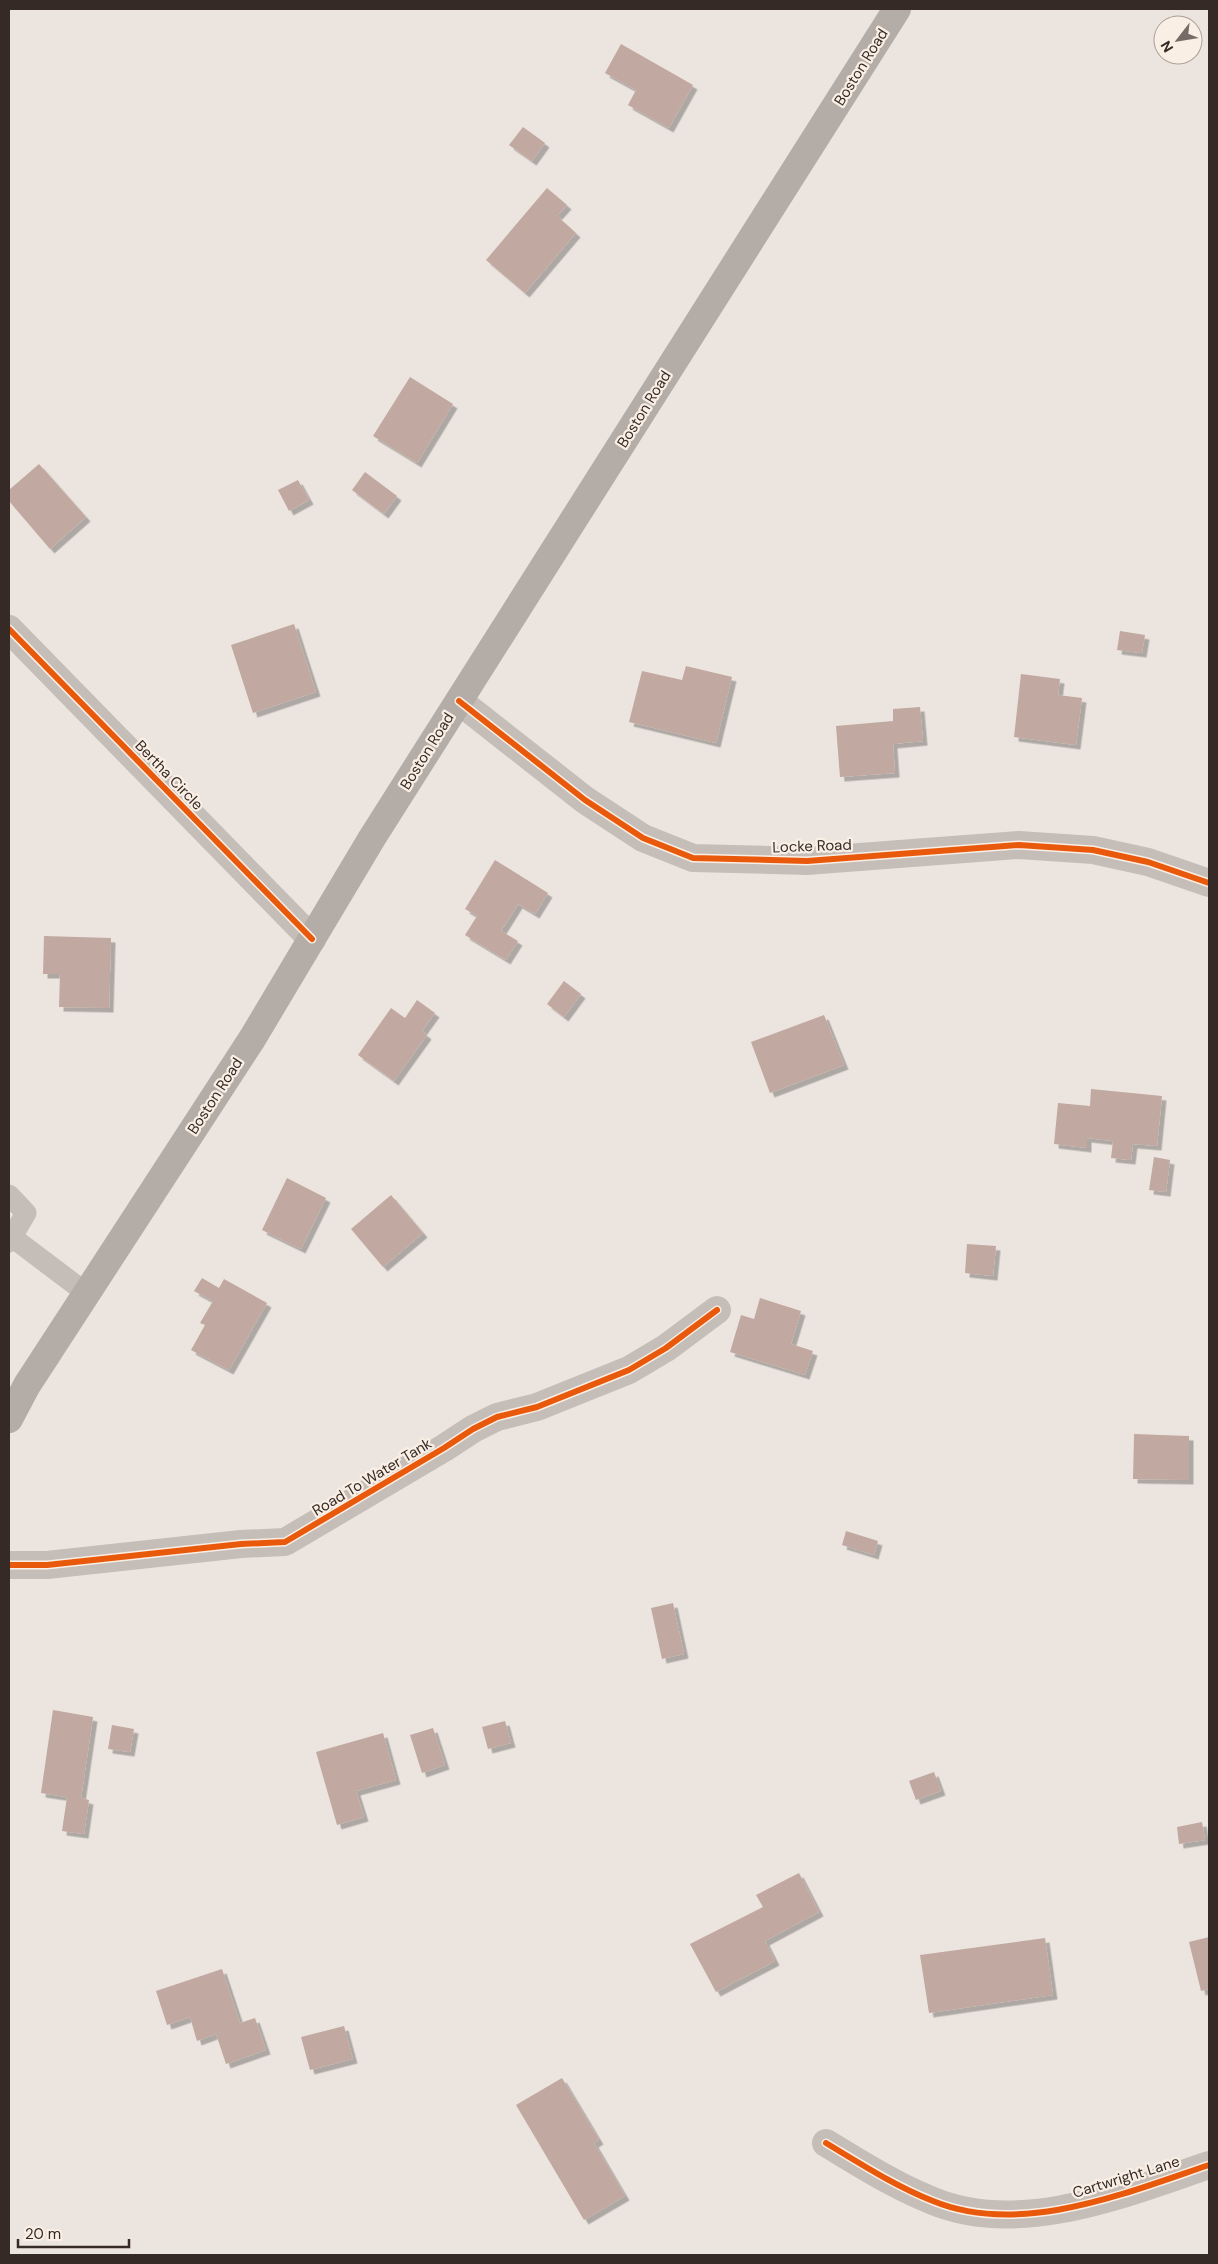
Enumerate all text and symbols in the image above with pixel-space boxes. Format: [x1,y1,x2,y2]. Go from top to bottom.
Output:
north arrow [1153,15,1203,65]
street label: Boston Road [829,25,893,109]
text: N [1157,38,1177,56]
street label: Boston Road [612,367,676,451]
street label: Boston Road [395,709,459,793]
street label: Bertha Circle [131,736,207,814]
street label: Locke Road [772,835,852,857]
street label: Boston Road [183,1054,247,1138]
street label: Road To Water Tank [309,1433,436,1521]
street label: Cartwright Lane [1070,2151,1182,2203]
scale bar [18,2216,129,2248]
text: 20 m [25,2224,61,2244]

